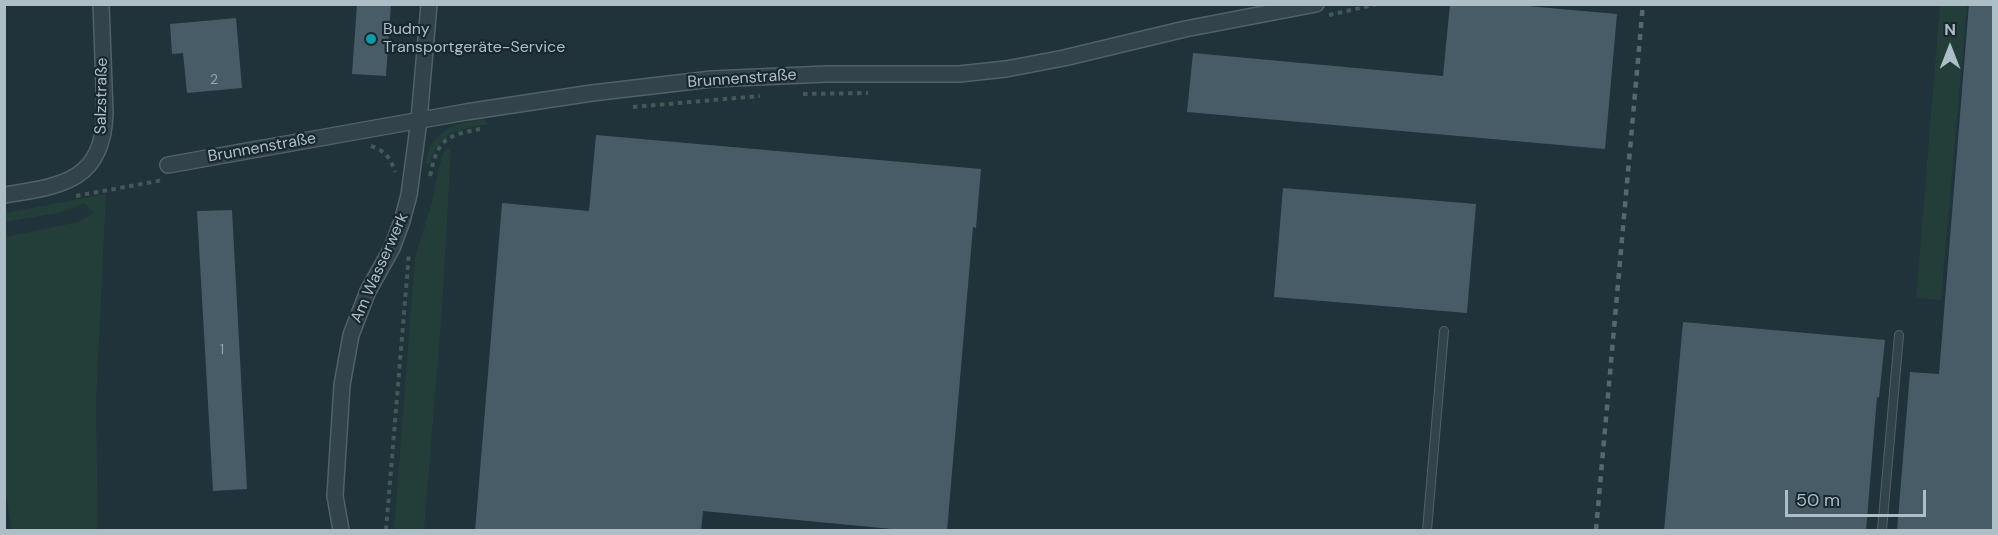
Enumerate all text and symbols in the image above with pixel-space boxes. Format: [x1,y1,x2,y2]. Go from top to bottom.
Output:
north arrow [1920,18,1980,78]
text: N [1944,19,1956,40]
place label: Budny Transportgeräte-Service [383,20,565,58]
marker: Budny Transportgeräte-Service [364,32,378,46]
street label: Salzstraße [92,57,112,135]
street label: Brunnenstraße [687,66,797,92]
house number: 2 [210,72,218,88]
street label: Brunnenstraße [206,129,318,167]
street label: Am Wasserwerk [347,210,413,326]
house number: 1 [220,342,224,358]
scale bar [1788,478,1929,516]
text: 50 m [1796,488,1840,512]

